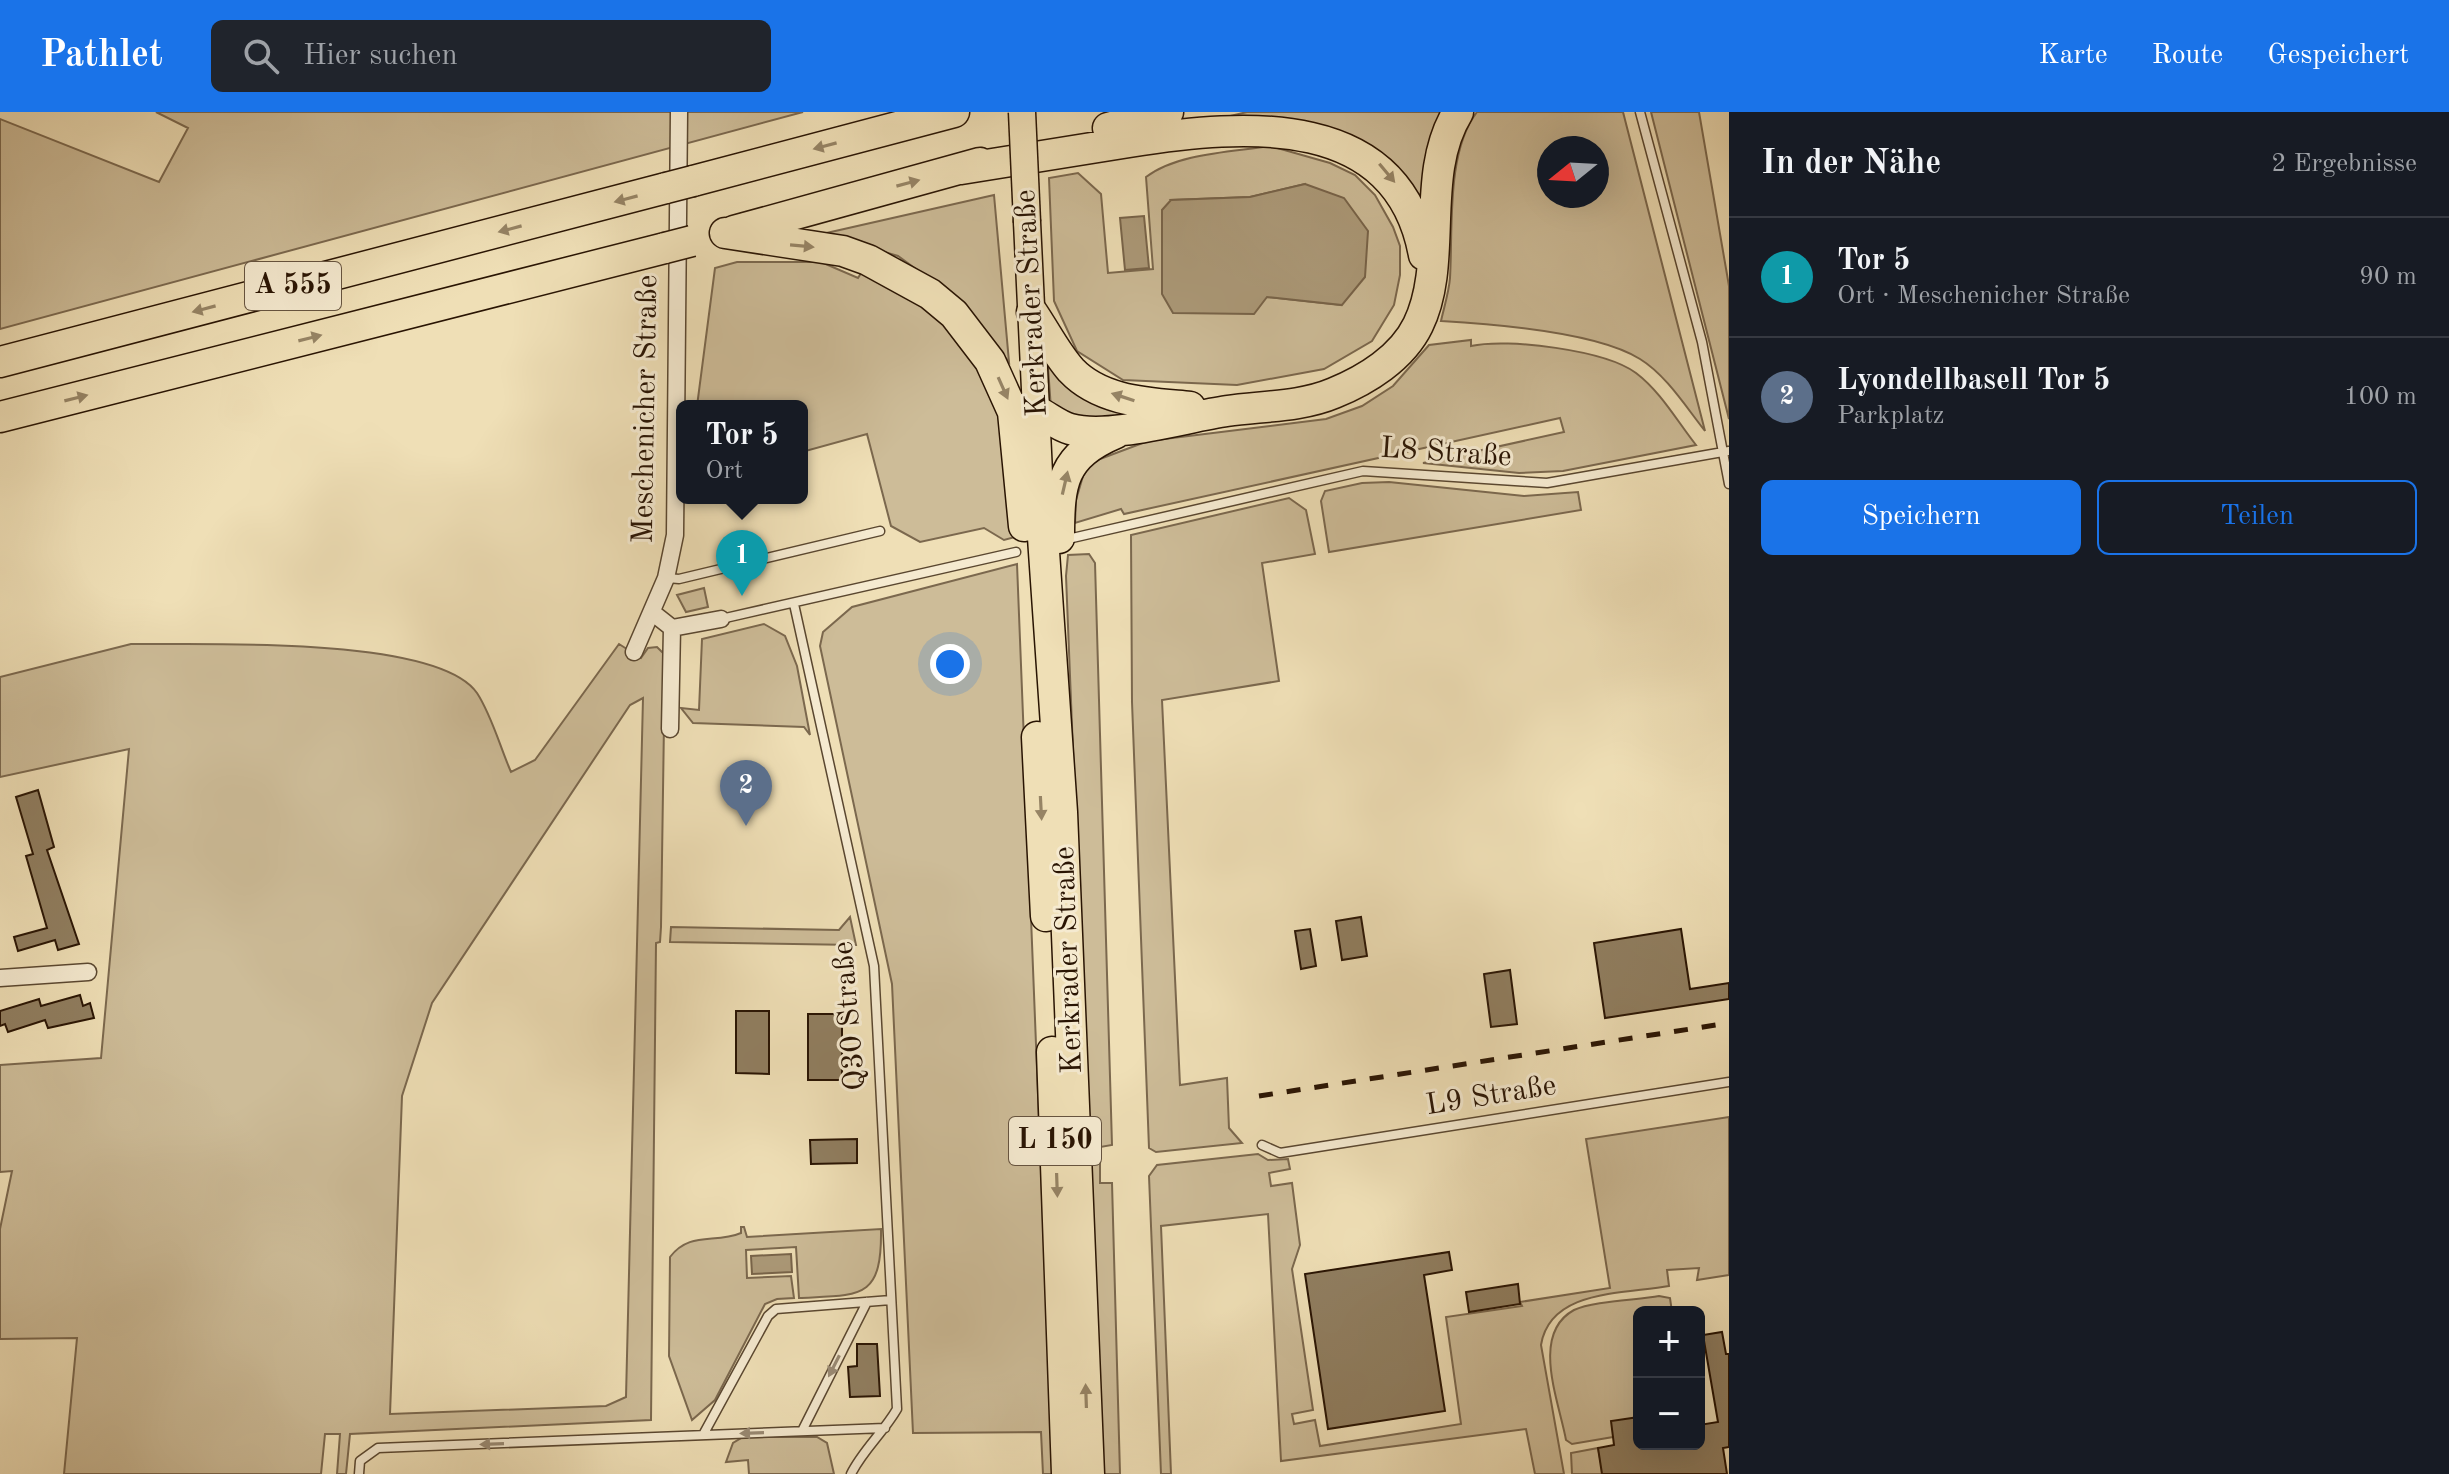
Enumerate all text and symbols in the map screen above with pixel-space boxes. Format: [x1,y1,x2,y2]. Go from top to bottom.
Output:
search box [211,20,771,92]
icon: search [239,34,283,78]
text: Pathlet [40,37,163,75]
text: Hier suchen [303,41,458,71]
text: Karte [2039,42,2108,70]
text: Route [2152,42,2223,70]
text: Gespeichert [2267,42,2409,70]
north arrow [1537,136,1609,208]
one-way arrow [812,141,837,153]
text: In der Nähe [1761,147,1941,181]
text: 2 Ergebnisse [2271,151,2417,177]
one-way arrow [1378,163,1395,183]
one-way arrow [896,177,921,189]
street label: Kerkrader Straße [1011,189,1053,417]
one-way arrow [613,193,638,205]
one-way arrow [497,224,522,236]
one-way arrow [790,240,815,253]
text: Tor 5 [1837,246,1911,276]
road number: A 555 [245,262,341,310]
text: 1 [1779,264,1795,290]
text: 90 m [2359,264,2417,290]
street label: Meschenicher Straße [629,274,663,544]
text: Ort · Meschenicher Straße [1837,283,2130,309]
one-way arrow [192,303,216,316]
one-way arrow [297,332,322,344]
text: Lyondellbasell Tor 5 [1837,366,2110,396]
one-way arrow [997,377,1010,400]
text: 2 [1779,384,1795,410]
text: 100 m [2344,384,2417,410]
one-way arrow [63,391,88,403]
one-way arrow [1110,391,1134,403]
popup [676,400,808,504]
text: Parkplatz [1837,403,1944,429]
text: Tor 5 [705,421,779,451]
street label: L8 Straße [1379,433,1513,473]
text: Ort [705,458,743,484]
one-way arrow [1059,470,1072,495]
button: Speichern [1761,480,2081,555]
button: Teilen [2097,480,2417,555]
pin: 1 [716,530,768,596]
your location [930,644,970,684]
pin: 2 [720,760,772,826]
one-way arrow [1034,796,1047,821]
street label: Kerkrader Straße [1050,846,1088,1074]
street label: Q30 Straße [829,940,871,1092]
street label: L9 Straße [1424,1071,1558,1121]
road number: L 150 [1009,1117,1101,1165]
one-way arrow [1050,1173,1063,1198]
map controls [1633,1306,1705,1450]
button: + [1633,1306,1705,1378]
one-way arrow [827,1355,841,1378]
button: − [1633,1378,1705,1450]
one-way arrow [1080,1383,1093,1408]
one-way arrow [739,1427,764,1440]
one-way arrow [479,1437,504,1450]

